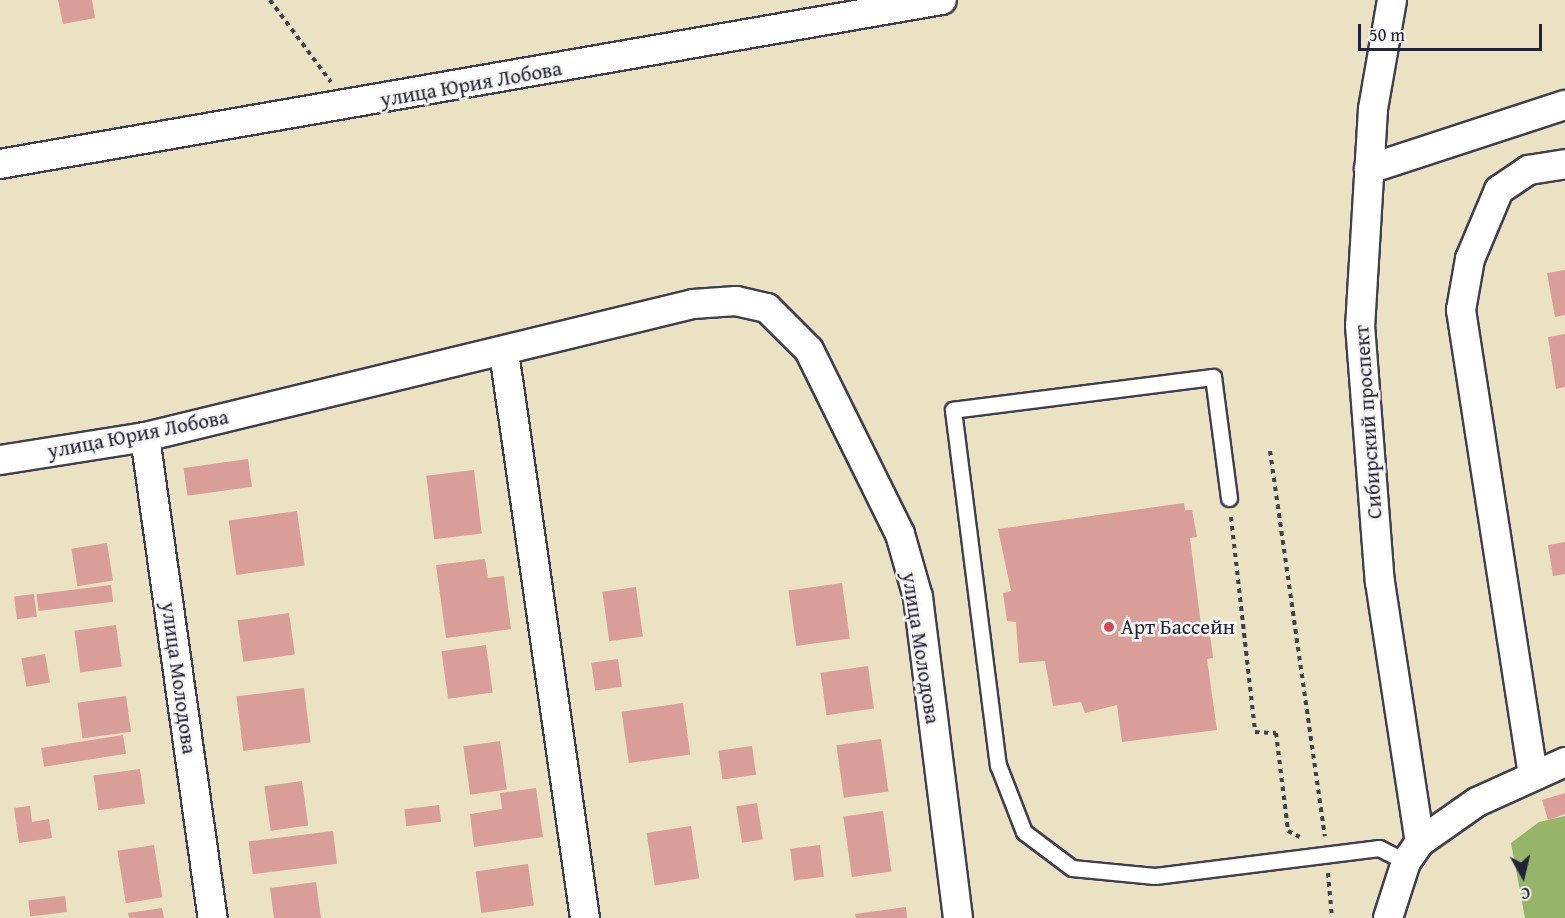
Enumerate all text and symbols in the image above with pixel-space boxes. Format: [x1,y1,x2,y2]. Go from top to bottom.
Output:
scale bar [1361,12,1546,50]
text: 50 m [1369,21,1405,48]
street label: улица Юрия Лобова [378,56,564,112]
street label: Сибирский проспект [1349,324,1387,520]
street label: улица Юрия Лобова [45,404,231,464]
street label: улица Молодова [897,570,945,726]
street label: улица Молодова [156,600,202,756]
place label: Арт Бассейн [1121,614,1235,640]
marker: Арт Бассейн [1102,620,1116,634]
north arrow [1493,846,1553,906]
text: С [1519,881,1532,906]

